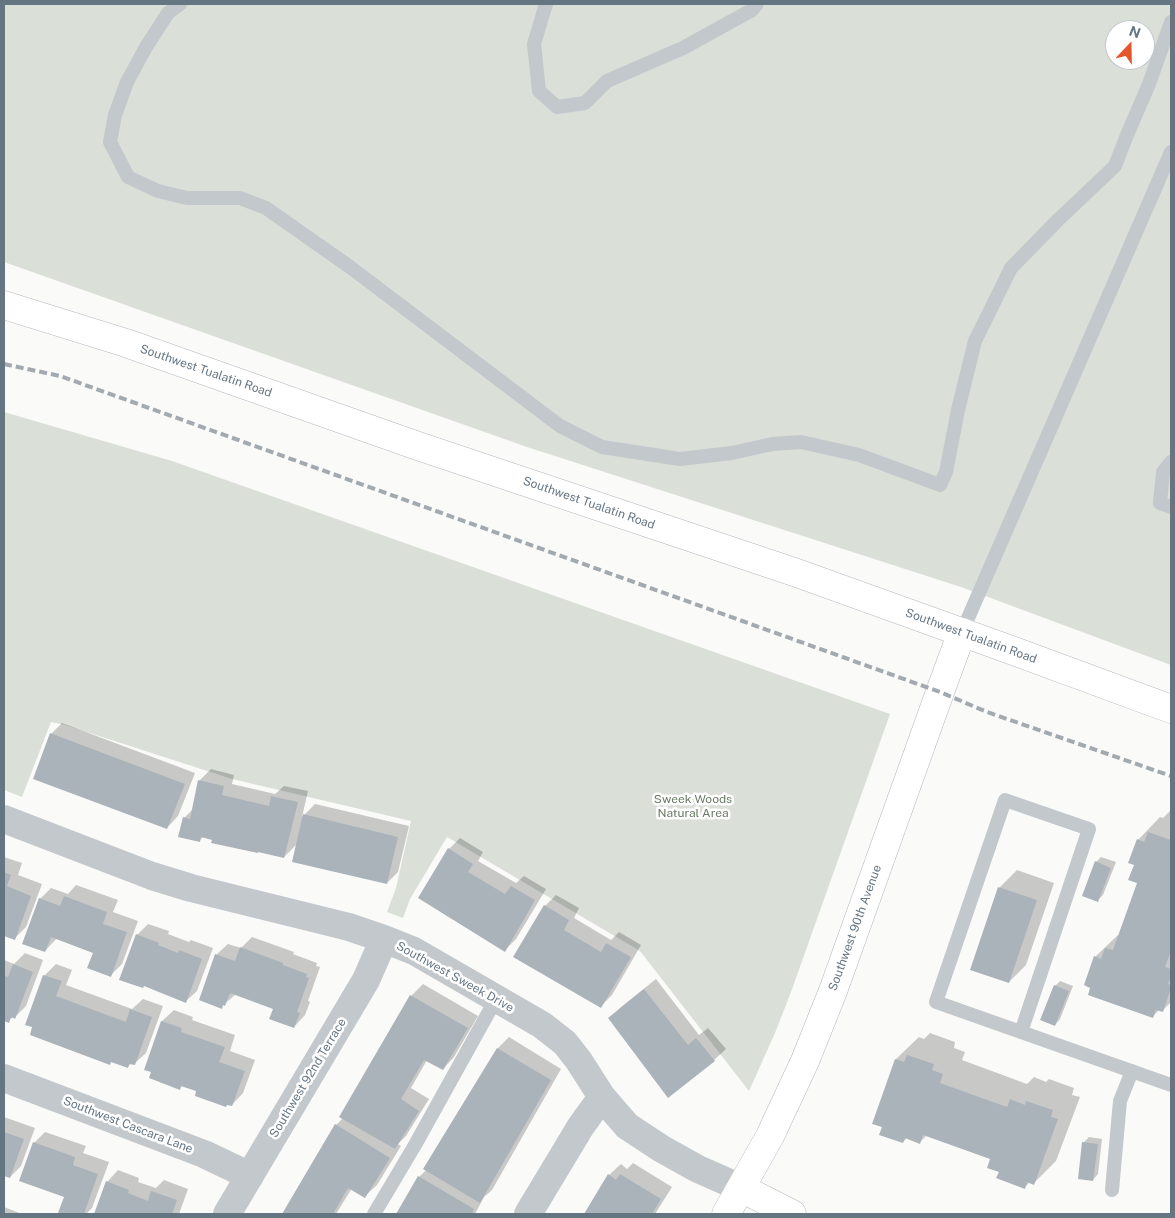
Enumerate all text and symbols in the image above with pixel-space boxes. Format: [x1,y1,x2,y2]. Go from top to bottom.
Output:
north arrow [1105,20,1155,70]
text: N [1127,22,1143,41]
street label: Southwest Tualatin Road [138,342,274,400]
street label: Southwest Tualatin Road [521,474,657,532]
street label: Southwest Tualatin Road [903,606,1039,666]
park label: Sweek Woods Natural Area [654,792,732,820]
street label: Southwest 90th Avenue [825,863,885,993]
street label: Southwest Sweek Drive [394,939,516,1015]
street label: Southwest 92nd Terrace [267,1016,349,1140]
street label: Southwest Cascara Lane [61,1094,195,1156]

